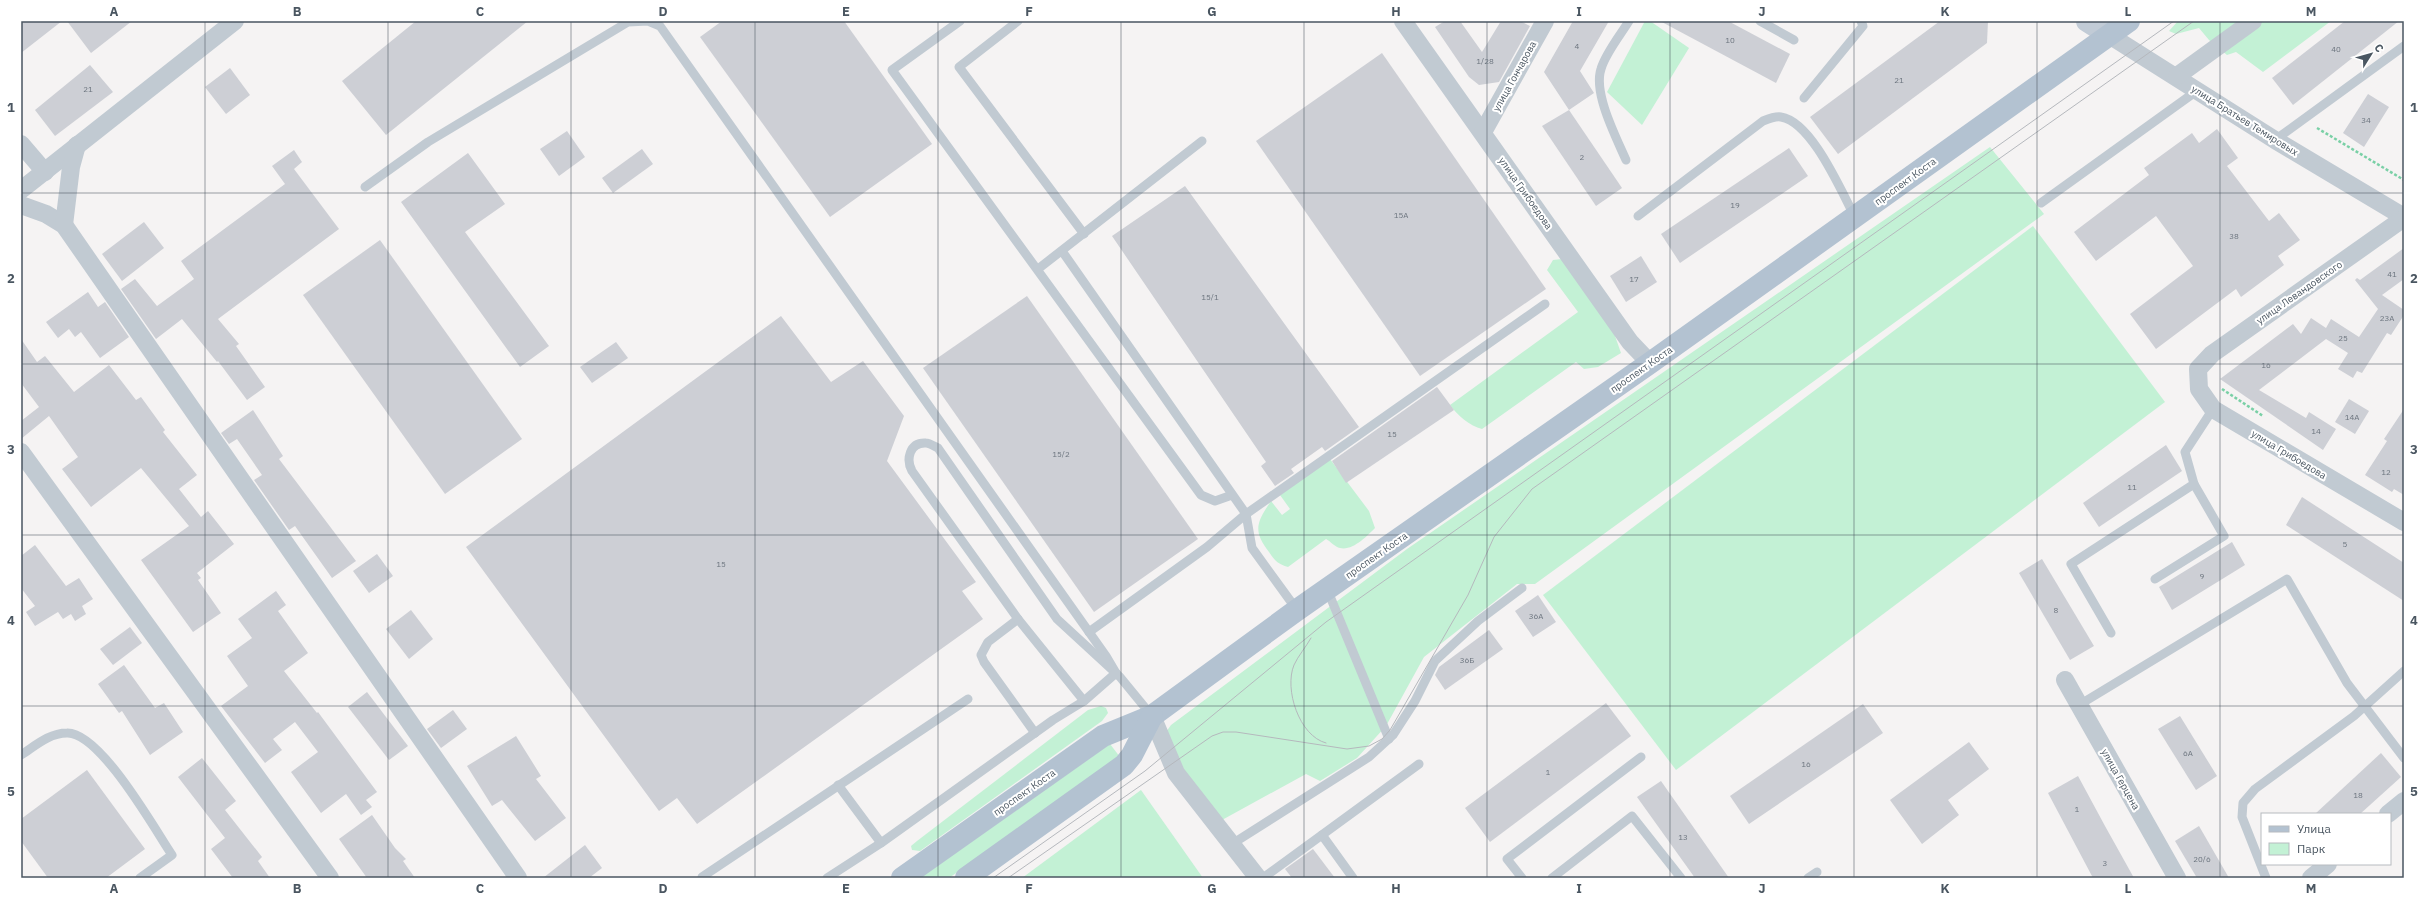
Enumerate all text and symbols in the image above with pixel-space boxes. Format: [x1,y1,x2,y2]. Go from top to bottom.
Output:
text: A [110,3,119,20]
text: B [293,3,302,20]
text: C [476,3,485,20]
text: D [658,3,668,20]
text: E [842,3,850,20]
text: F [1025,3,1033,20]
text: G [1207,3,1217,20]
text: H [1391,3,1401,20]
text: I [1576,3,1582,20]
text: J [1758,3,1766,20]
text: K [1940,3,1950,20]
text: L [2125,3,2132,20]
text: M [2306,3,2316,20]
north arrow [2351,34,2391,74]
house number: 10 [1725,35,1735,45]
street label: улица Гончарова [1490,38,1539,114]
house number: 4 [1575,41,1580,51]
text: С [2371,41,2387,55]
house number: 40 [2331,44,2341,54]
house number: 1/28 [1476,56,1494,66]
house number: 21 [1894,75,1904,85]
street label: улица Братьев Темировых [2189,82,2301,159]
house number: 21 [83,84,93,94]
text: 1 [7,99,15,116]
text: 1 [2410,99,2418,116]
house number: 34 [2361,115,2371,125]
house number: 2 [1580,152,1585,162]
street label: проспект Коста [1872,154,1939,208]
street label: улица Грибоедова [1496,155,1556,232]
house number: 19 [1730,200,1740,210]
house number: 15А [1394,210,1408,220]
house number: 38 [2229,231,2239,241]
street label: улица Левандовского [2254,258,2345,327]
house number: 41 [2387,269,2397,279]
text: 2 [7,270,15,287]
text: 2 [2410,270,2418,287]
house number: 17 [1629,274,1639,284]
house number: 15/1 [1201,292,1219,302]
house number: 23А [2380,313,2394,323]
house number: 25 [2338,333,2348,343]
street label: проспект Коста [1608,343,1675,396]
house number: 16 [2261,360,2271,370]
house number: 14А [2345,412,2359,422]
house number: 14 [2311,426,2321,436]
street label: улица Грибоедова [2249,427,2329,482]
house number: 15 [1387,429,1397,439]
text: 3 [7,441,15,458]
text: 3 [2410,441,2418,458]
house number: 15/2 [1052,449,1070,459]
house number: 12 [2381,467,2391,477]
house number: 11 [2127,482,2137,492]
street label: проспект Коста [1343,529,1410,582]
house number: 5 [2343,539,2348,549]
house number: 15 [716,559,726,569]
house number: 9 [2200,571,2205,581]
house number: 8 [2054,605,2059,615]
house number: 36А [1529,611,1543,621]
text: 4 [7,612,15,629]
text: 4 [2410,612,2418,629]
house number: 36Б [1460,655,1474,665]
street label: улица Герцена [2098,746,2143,813]
house number: 6А [2183,748,2193,758]
house number: 16 [1801,759,1811,769]
street label: проспект Коста [991,766,1058,819]
house number: 1 [1546,767,1551,777]
text: 5 [7,783,15,800]
text: 5 [2410,783,2418,800]
house number: 18 [2353,790,2363,800]
house number: 1 [2075,804,2080,814]
legend [2261,813,2391,865]
text: Улица [2297,821,2331,836]
house number: 13 [1678,832,1688,842]
text: Парк [2297,841,2326,856]
house number: 20/6 [2193,854,2211,864]
house number: 3 [2103,858,2108,868]
text: A [110,880,119,897]
text: B [293,880,302,897]
text: C [476,880,485,897]
text: D [658,880,668,897]
text: E [842,880,850,897]
text: F [1025,880,1033,897]
text: G [1207,880,1217,897]
text: H [1391,880,1401,897]
text: I [1576,880,1582,897]
text: J [1758,880,1766,897]
text: K [1940,880,1950,897]
text: L [2125,880,2132,897]
text: M [2306,880,2316,897]

